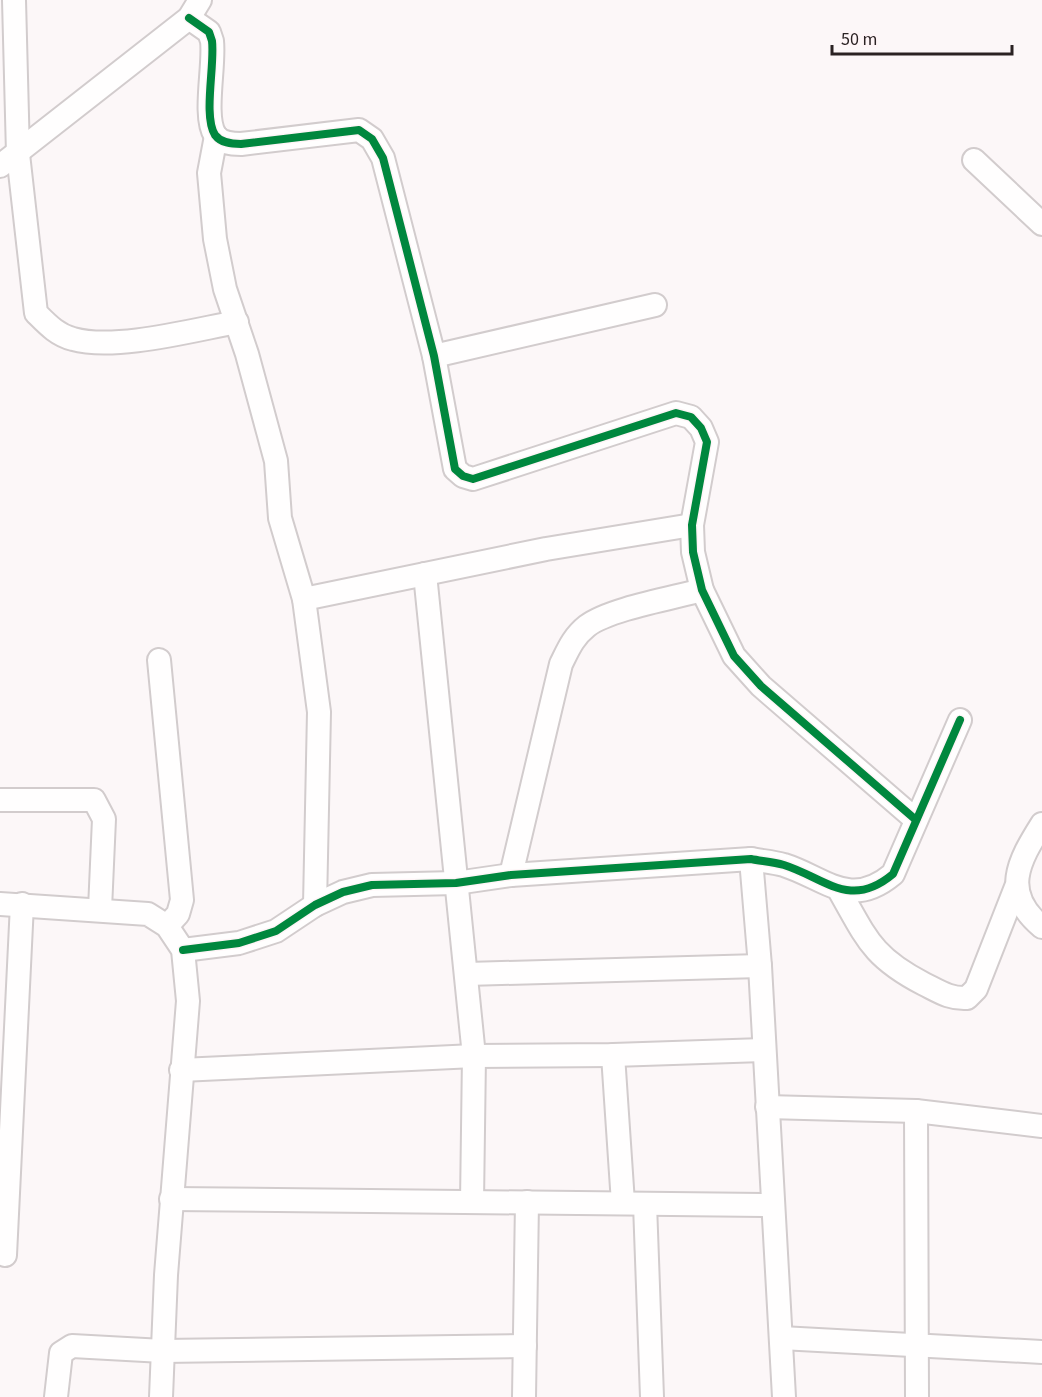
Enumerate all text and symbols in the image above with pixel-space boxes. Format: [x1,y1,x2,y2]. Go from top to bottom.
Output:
scale bar [832,18,1012,56]
text: 50 m [841,27,877,52]

